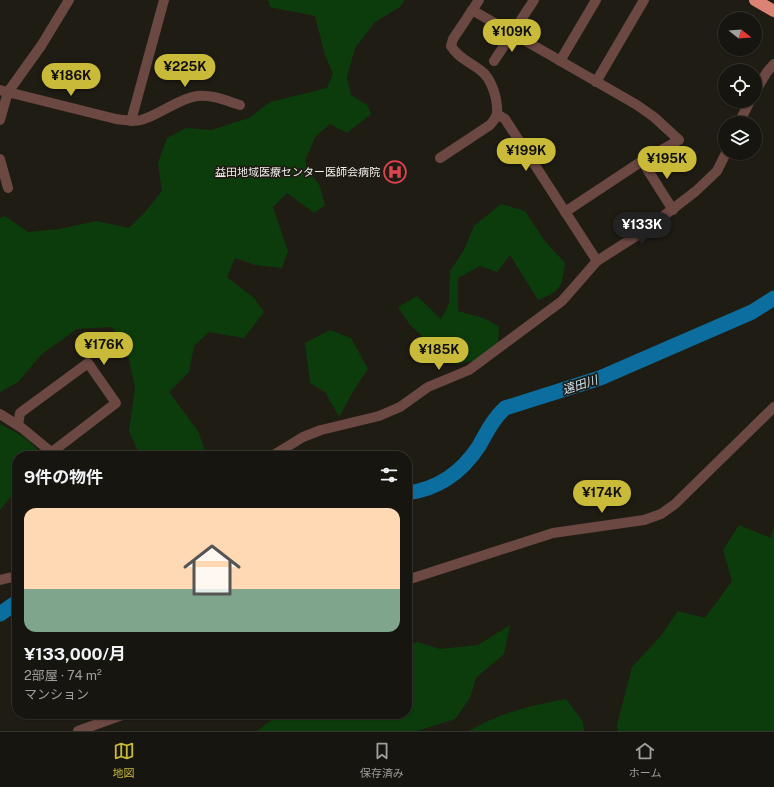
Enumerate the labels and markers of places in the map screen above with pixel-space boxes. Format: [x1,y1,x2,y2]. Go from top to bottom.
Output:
pin: ¥109K [484,19,540,53]
pin: ¥225K [157,54,213,88]
pin: ¥186K [43,63,99,97]
pin: ¥199K [498,138,554,172]
pin: ¥195K [639,146,695,180]
hospital icon: 益田地域医療センター医師会病院 [382,159,408,185]
place label: 益田地域医療センター医師会病院 [215,166,380,178]
pin: ¥133K [614,212,670,246]
pin: ¥176K [76,332,132,366]
pin: ¥185K [411,337,467,371]
pin: ¥174K [574,480,630,514]

